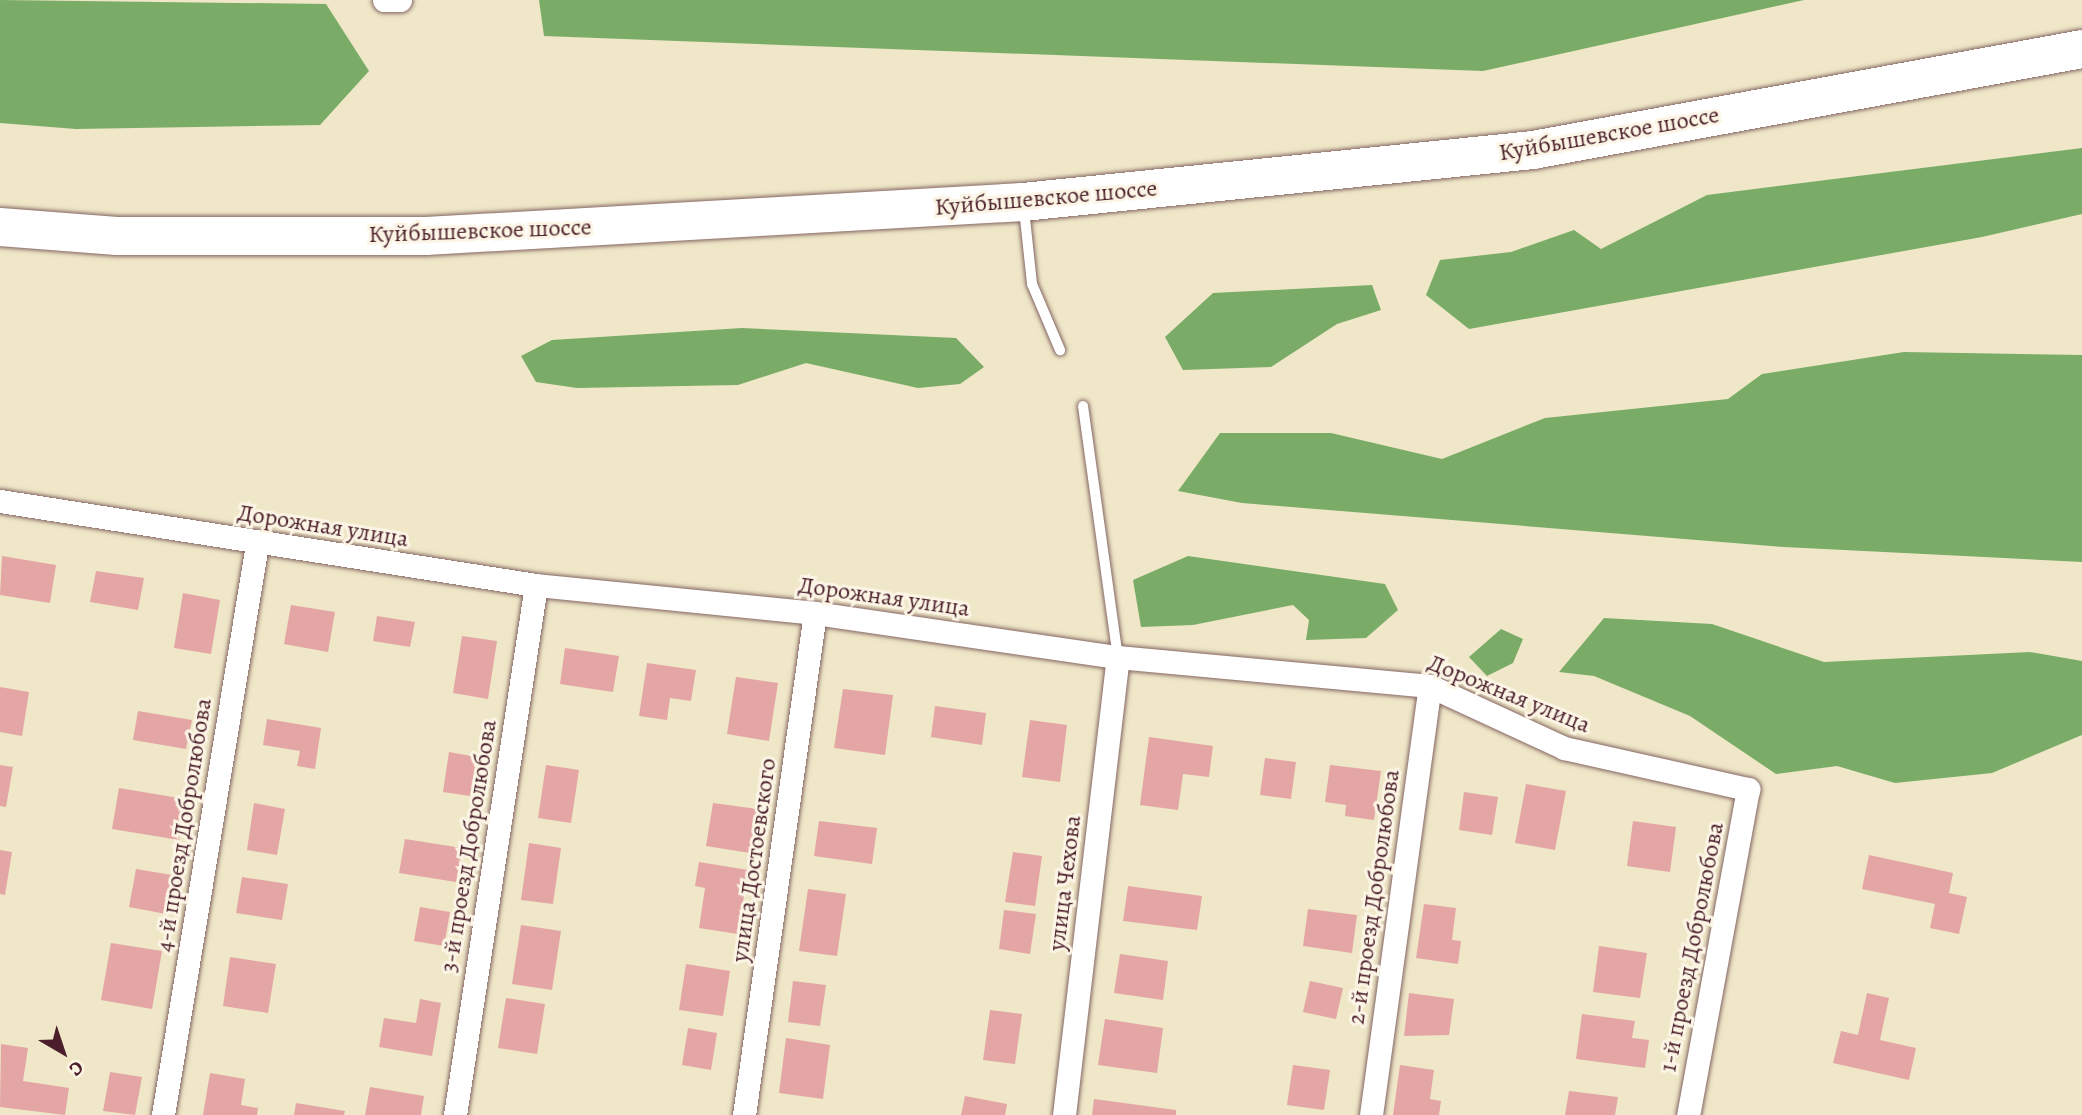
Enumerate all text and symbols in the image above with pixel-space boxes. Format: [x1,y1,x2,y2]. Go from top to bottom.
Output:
street label: Куйбышевское шоссе [1497,100,1721,168]
street label: Куйбышевское шоссе [934,174,1158,222]
street label: Куйбышевское шоссе [368,213,592,249]
street label: Дорожная улица [236,498,410,554]
street label: Дорожная улица [797,571,971,623]
street label: Дорожная улица [1424,648,1594,740]
street label: 4-й проезд Добролюбова [150,696,218,954]
street label: 3-й проезд Добролюбова [435,717,503,975]
street label: улица Достоевского [725,756,783,964]
street label: 2-й проезд Добролюбова [1342,768,1406,1026]
street label: улица Чехова [1042,814,1088,952]
street label: 1-й проезд Добролюбова [1654,820,1730,1074]
north arrow [28,1017,98,1087]
text: С [63,1055,89,1082]

